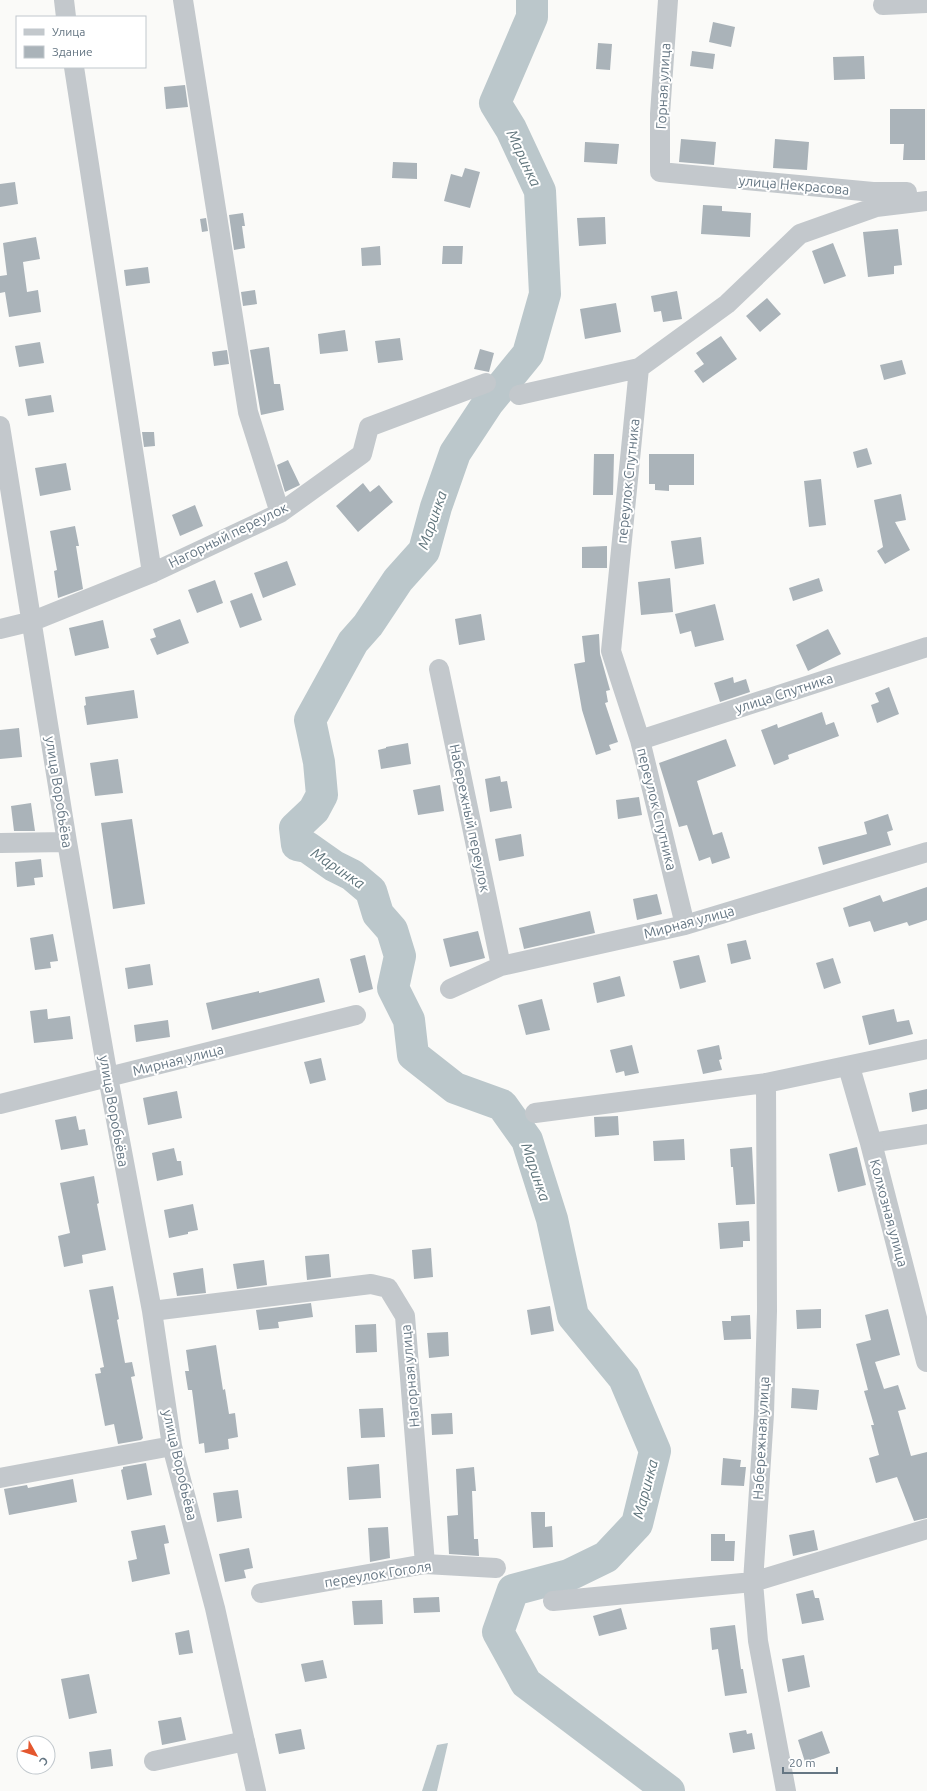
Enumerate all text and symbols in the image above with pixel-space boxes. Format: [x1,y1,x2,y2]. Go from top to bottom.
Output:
legend [16,16,146,68]
text: Улица [52,25,85,38]
street label: Горная улица [653,42,673,130]
text: Здание [52,45,93,58]
water label: Маринка [503,127,545,189]
street label: улица Некрасова [738,172,850,198]
street label: переулок Спутника [613,418,643,544]
water label: Маринка [414,489,450,551]
street label: Нагорный переулок [166,499,290,571]
street label: улица Спутника [733,670,835,716]
street label: улица Воробьёва [42,735,76,849]
street label: Набережный переулок [446,742,494,894]
street label: переулок Спутника [634,746,680,872]
water label: Маринка [308,844,368,892]
street label: Мирная улица [642,902,736,942]
street label: Мирная улица [131,1041,225,1079]
street label: улица Воробьёва [96,1054,132,1168]
water label: Маринка [518,1141,554,1203]
street label: Колхозная улица [867,1157,911,1269]
street label: Нагорная улица [398,1324,422,1428]
street label: Набережная улица [750,1376,772,1500]
street label: улица Воробьёва [159,1408,201,1522]
water label: Маринка [629,1457,661,1521]
street label: переулок Гоголя [323,1558,433,1590]
north arrow [16,1735,56,1775]
scale bar [783,1749,837,1775]
text: С [37,1755,51,1768]
text: 20 m [789,1756,816,1769]

